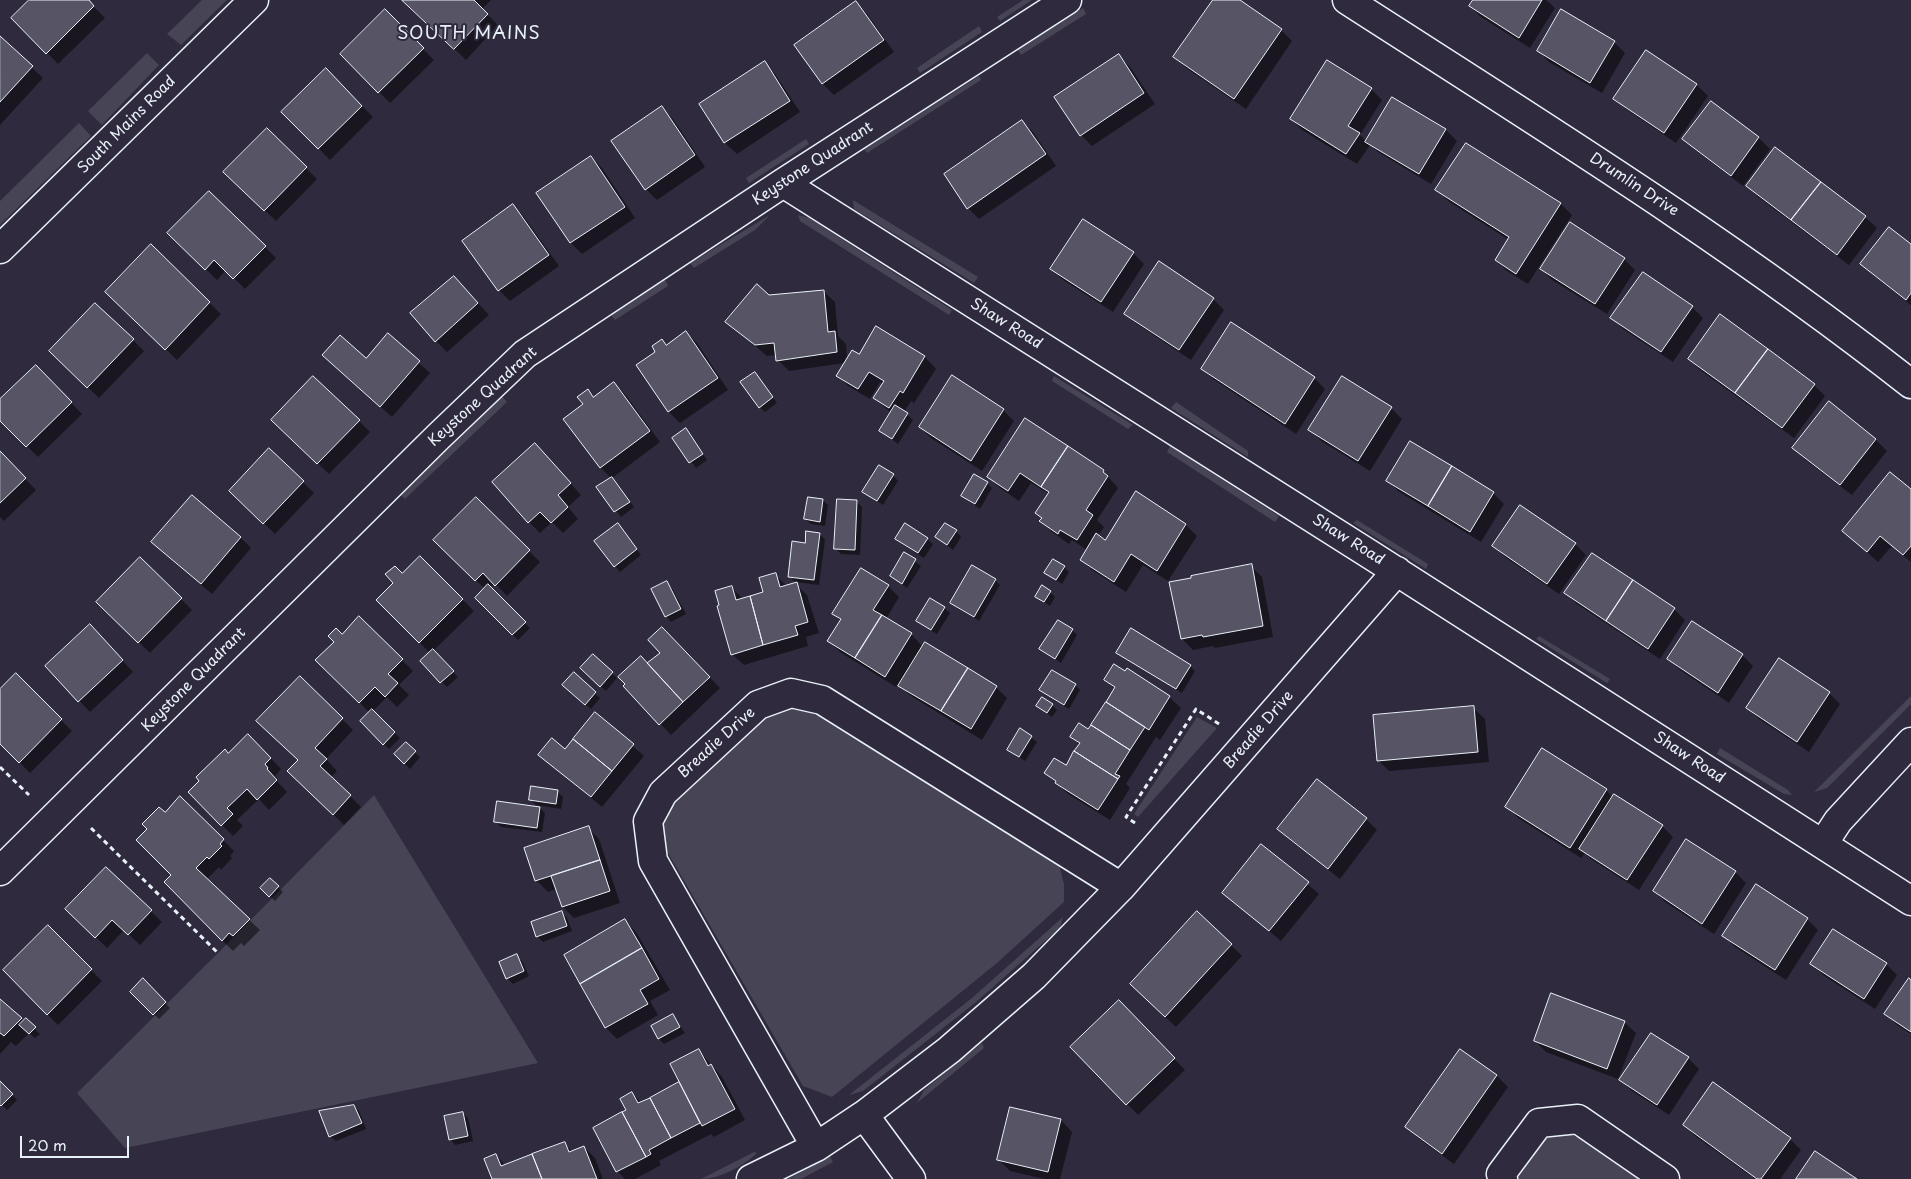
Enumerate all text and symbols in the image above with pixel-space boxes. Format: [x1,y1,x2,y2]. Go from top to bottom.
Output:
district label: SOUTH MAINS [396,23,542,45]
street label: South Mains Road [74,72,180,178]
street label: Keystone Quadrant [749,118,877,210]
street label: Drumlin Drive [1586,150,1682,220]
street label: Shaw Road [967,295,1045,353]
street label: Keystone Quadrant [425,343,541,451]
street label: Shaw Road [1309,511,1387,569]
street label: Keystone Quadrant [138,624,250,736]
street label: Breadie Drive [1220,687,1298,773]
street label: Breadie Drive [675,704,759,782]
street label: Shaw Road [1650,728,1728,788]
scale bar [22,1126,131,1158]
text: 20 m [28,1133,67,1156]

